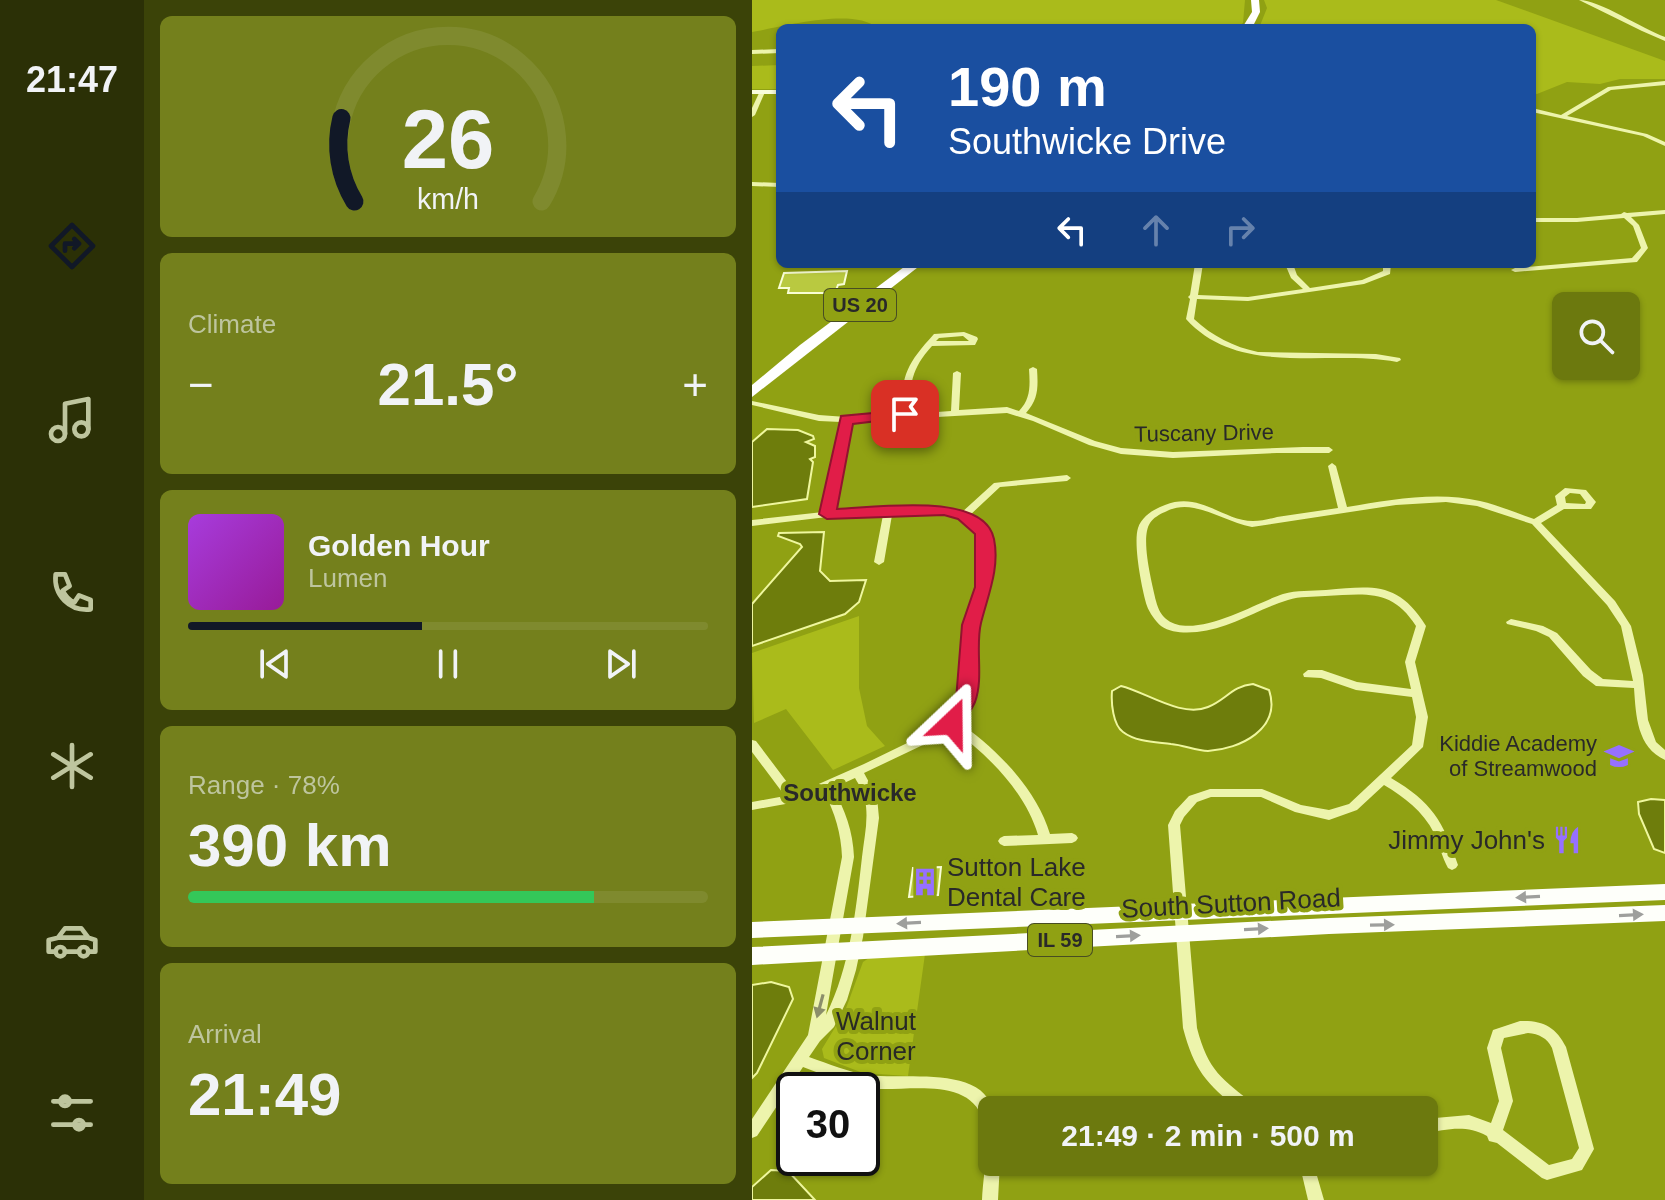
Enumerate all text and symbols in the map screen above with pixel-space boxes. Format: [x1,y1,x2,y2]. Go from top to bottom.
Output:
text: 190 m [948,55,1107,118]
icon: left [816,56,920,160]
text: 21:47 [26,59,118,100]
text: 26 [402,93,494,186]
text: Southwicke Drive [948,121,1226,162]
text: km/h [417,184,479,216]
icon: left [1050,208,1094,252]
icon: ahead [1134,208,1178,252]
icon: right [1218,208,1262,252]
icon: directions [44,218,100,274]
road number: US 20 [824,289,896,321]
map controls [1552,292,1640,380]
button: search [1552,292,1640,380]
text: Climate [188,309,276,339]
text: 21.5° [378,351,518,418]
text: − [188,360,214,409]
text: + [682,360,708,409]
pin [871,380,939,448]
icon: music [44,392,100,448]
icon: arrive [883,392,927,436]
street label: Tuscany Drive [1134,419,1274,447]
text: Golden Hour [308,529,490,562]
text: Lumen [308,563,388,593]
icon: phone [44,565,100,621]
icon: previous [253,642,297,686]
icon: pause [426,642,470,686]
icon: next [599,642,643,686]
position arrow [910,681,994,765]
place label: Kiddie Academy of Streamwood [1439,731,1597,781]
icon: climate [44,738,100,794]
school or university icon: Kiddie Academy of Streamwood [1604,741,1634,771]
text: Range · 78% [188,770,340,800]
district label: Southwicke [783,779,917,806]
text: 390 km [188,812,392,879]
place label: Jimmy John's [1388,825,1545,855]
restaurant icon: Jimmy John's [1552,825,1582,855]
place label: Sutton Lake Dental Care [947,852,1086,912]
building icon: Sutton Lake Dental Care [910,867,940,897]
street label: South Sutton Road [1121,882,1341,924]
one-way arrow [1515,891,1540,904]
one-way arrow [1619,908,1644,921]
icon: car [44,912,100,968]
one-way arrow [896,917,921,930]
one-way arrow [1370,918,1395,931]
one-way arrow [1244,923,1269,936]
road number: IL 59 [1028,924,1092,956]
one-way arrow [1116,929,1141,942]
one-way arrow [814,994,826,1019]
park label: Walnut Corner [836,1006,917,1066]
text: Arrival [188,1019,262,1049]
text: 21:49 [188,1061,341,1128]
speed limit sign: 30 [776,1072,880,1176]
icon: filters [44,1085,100,1141]
text: 21:49 · 2 min · 500 m [1061,1119,1355,1152]

